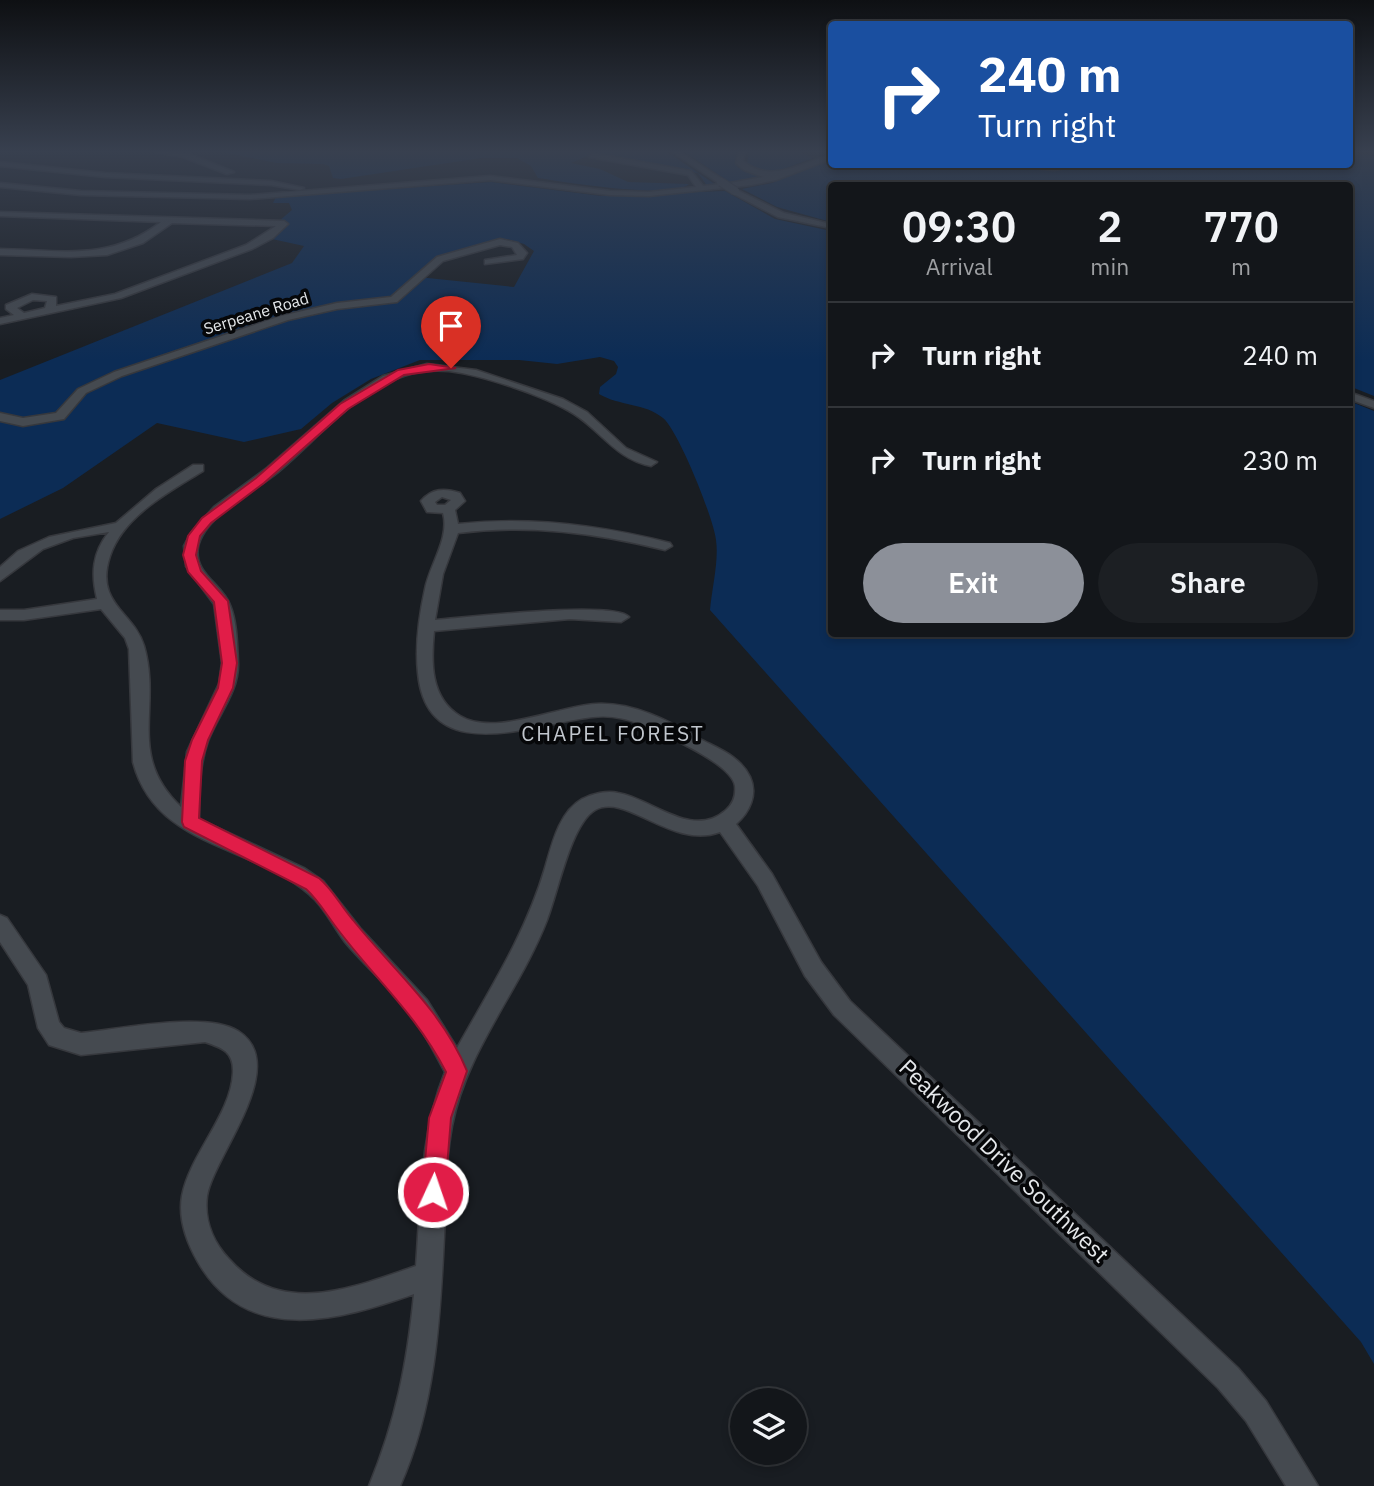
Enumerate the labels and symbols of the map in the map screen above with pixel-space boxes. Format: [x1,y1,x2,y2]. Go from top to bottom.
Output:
street label: Serpeane Road [201,288,311,338]
pin [421,296,481,368]
district label: CHAPEL FOREST [521,719,705,747]
street label: Peakwood Drive Southwest [893,1052,1116,1269]
position arrow [396,1155,470,1229]

